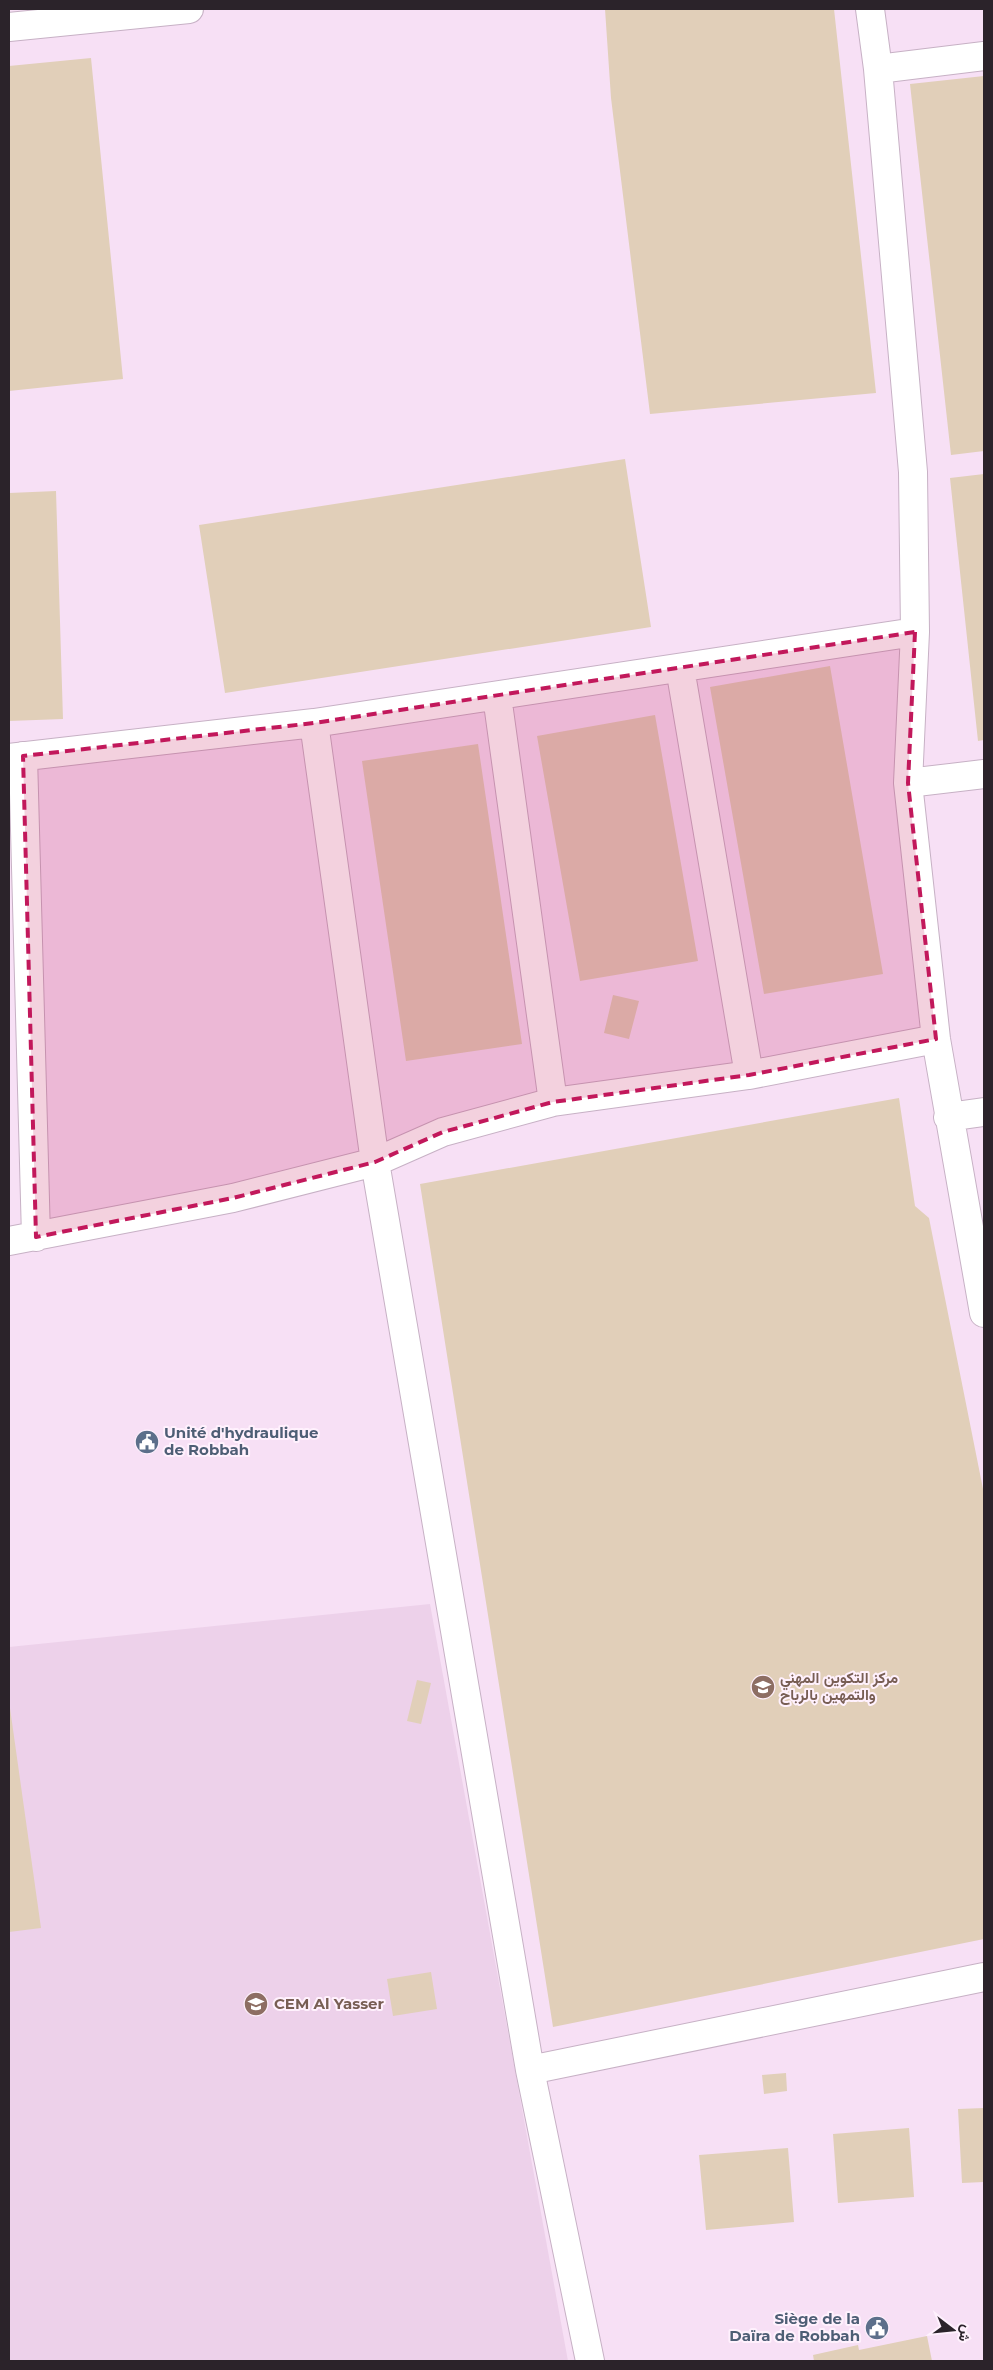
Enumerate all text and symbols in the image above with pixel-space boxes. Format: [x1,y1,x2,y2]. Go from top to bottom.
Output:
place label: Unité d'hydraulique de Robbah [164,1423,318,1459]
public building icon: Unité d'hydraulique de Robbah [134,1429,160,1455]
place label: مركز التكوين المهني والتمهين بالرباح [780,1668,898,1705]
school or university icon: مركز التكوين المهني والتمهين بالرباح [750,1674,776,1700]
school or university icon: CEM Al Yasser [243,1991,269,2017]
place label: CEM Al Yasser [274,1994,385,2013]
north arrow [928,2305,978,2355]
place label: Siège de la Daïra de Robbah [729,2309,860,2345]
public building icon: Siège de la Daïra de Robbah [864,2315,890,2341]
text: ش [954,2323,976,2344]

